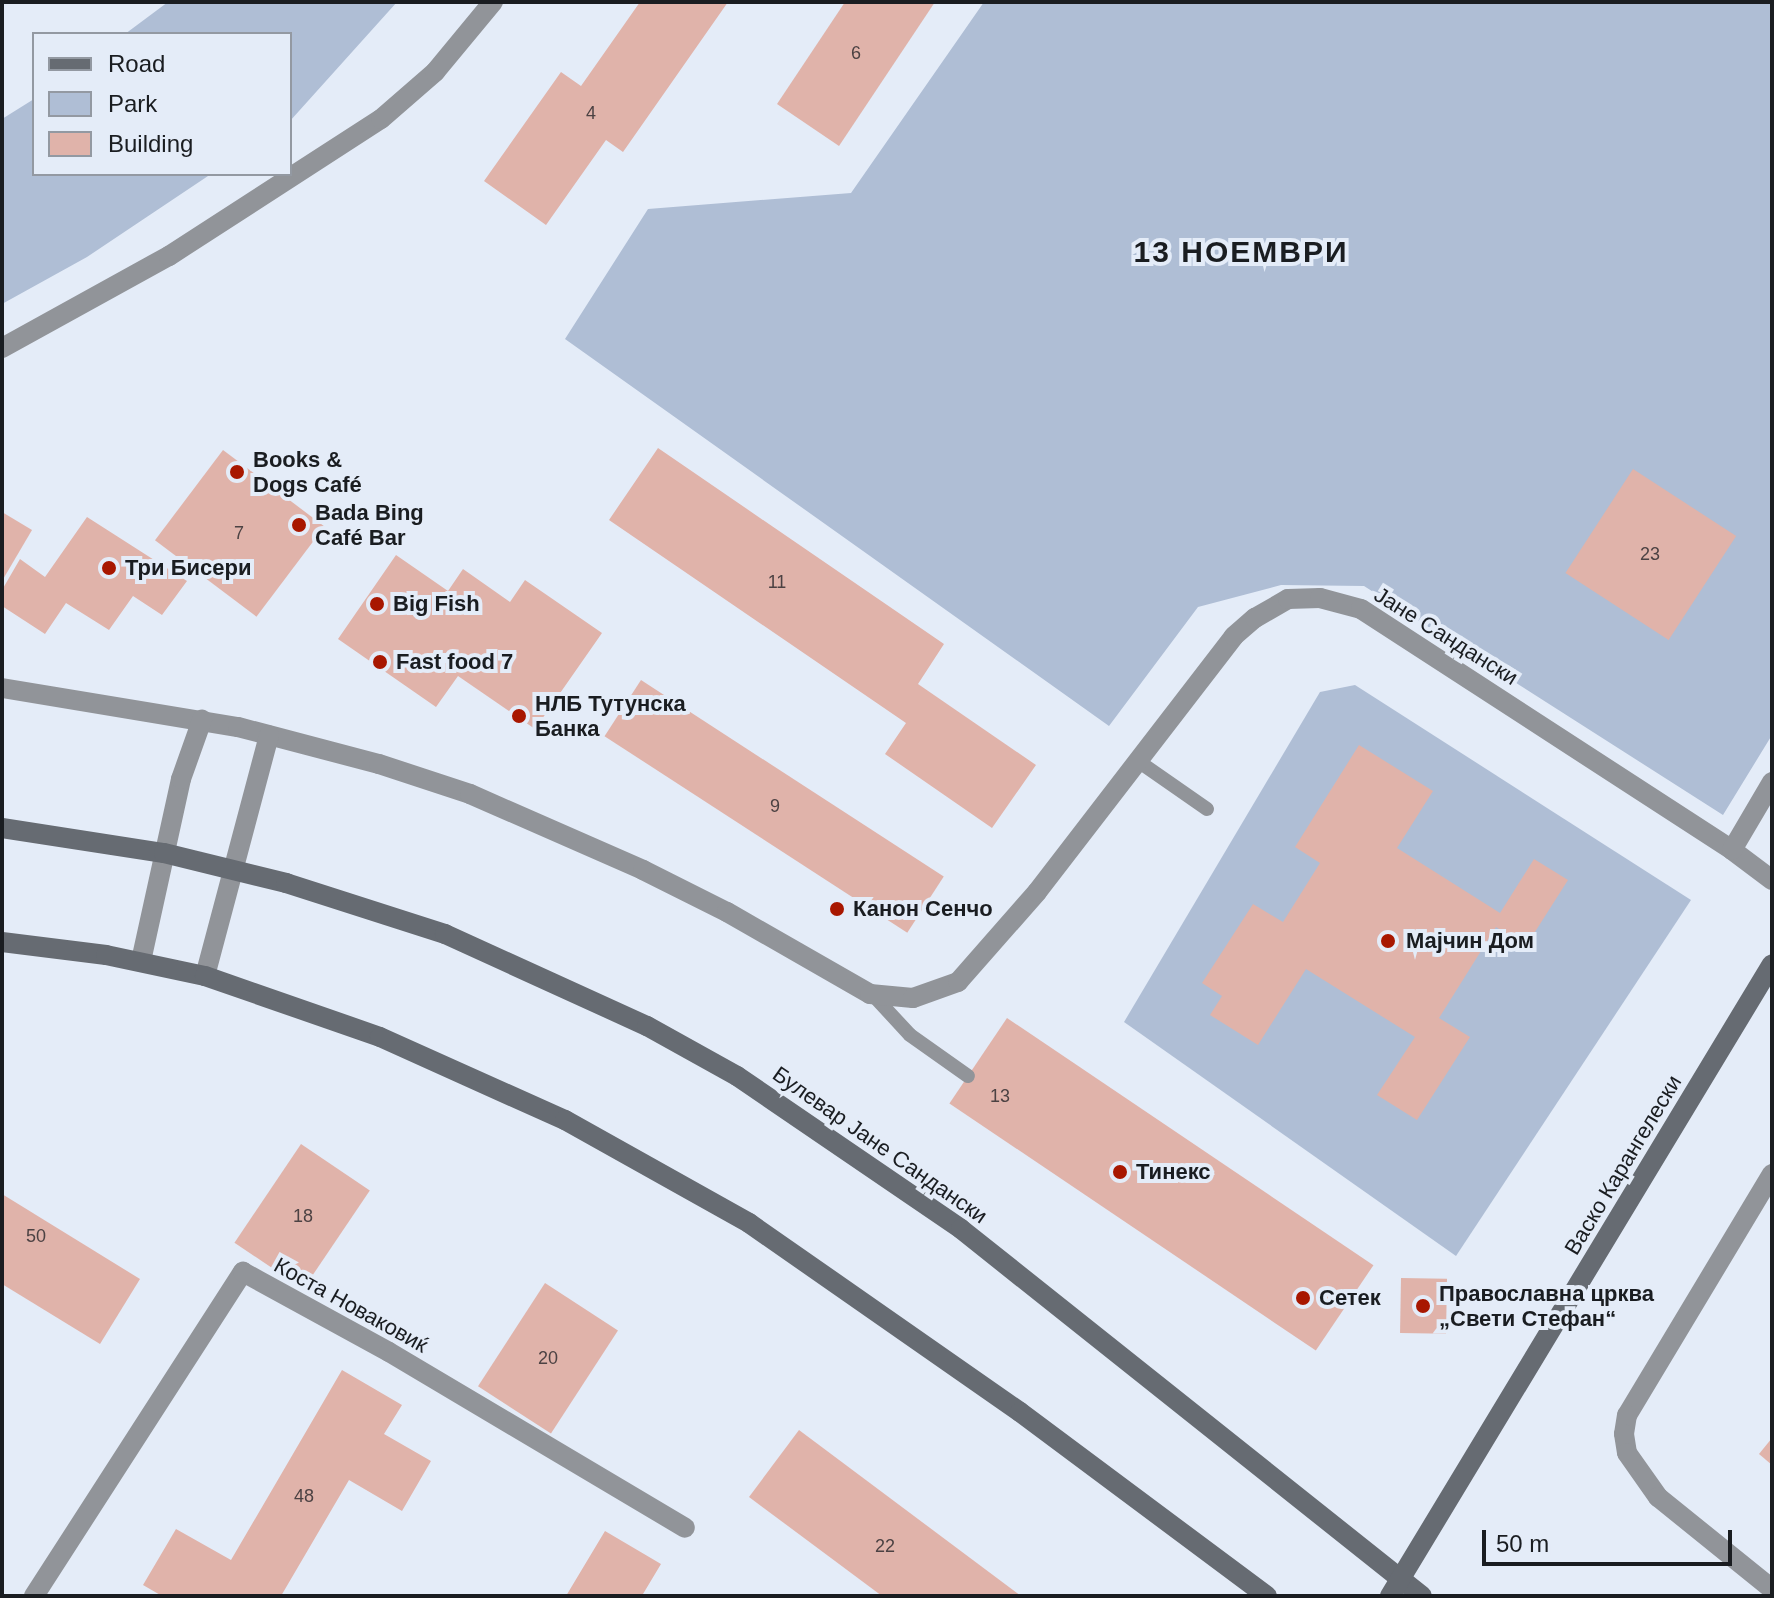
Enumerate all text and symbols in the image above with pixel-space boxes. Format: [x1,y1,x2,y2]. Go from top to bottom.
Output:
legend [32,32,292,176]
house number: 6 [851,42,861,64]
text: Road [108,50,165,77]
text: Park [108,90,157,117]
house number: 4 [586,102,596,124]
text: Building [108,130,193,157]
district label: 13 НОЕМВРИ [1134,234,1348,270]
place label: Books & Dogs Café [253,446,362,498]
marker: Books & Dogs Café [228,463,246,481]
place label: Bada Bing Café Bar [315,499,424,550]
marker: Bada Bing Café Bar [290,516,308,534]
house number: 7 [234,522,244,544]
house number: 23 [1640,543,1660,565]
place label: Три Бисери [125,555,251,581]
marker: Три Бисери [100,559,118,577]
house number: 11 [768,571,786,593]
street label: Јане Сандански [1369,581,1523,691]
place label: Big Fish [393,591,480,617]
marker: Big Fish [368,595,386,613]
place label: Fast food 7 [396,649,513,675]
marker: Fast food 7 [371,653,389,671]
place label: НЛБ Тутунска Банка [535,690,686,742]
marker: НЛБ Тутунска Банка [510,707,528,725]
house number: 9 [770,795,780,817]
place label: Канон Сенчо [853,896,993,922]
marker: Канон Сенчо [828,900,846,918]
place label: Мајчин Дом [1406,928,1534,954]
marker: Мајчин Дом [1377,930,1399,952]
street label: Булевар Јане Сандански [768,1061,992,1229]
street label: Васко Карангелески [1559,1070,1687,1260]
house number: 13 [990,1085,1010,1107]
place label: Тинекс [1136,1159,1211,1185]
marker: Тинекс [1111,1163,1129,1181]
house number: 18 [293,1205,313,1227]
house number: 50 [26,1225,46,1247]
street label: Коста Новаковиќ [269,1252,433,1358]
place label: Православна црква „Свети Стефан“ [1439,1280,1654,1332]
place label: Сетек [1319,1285,1381,1311]
marker: Сетек [1294,1289,1312,1307]
marker: Православна црква „Свети Стефан“ [1414,1297,1432,1315]
house number: 20 [538,1347,558,1369]
house number: 48 [294,1485,314,1507]
scale bar [1486,1514,1736,1564]
text: 50 m [1496,1530,1549,1557]
house number: 22 [875,1535,895,1557]

